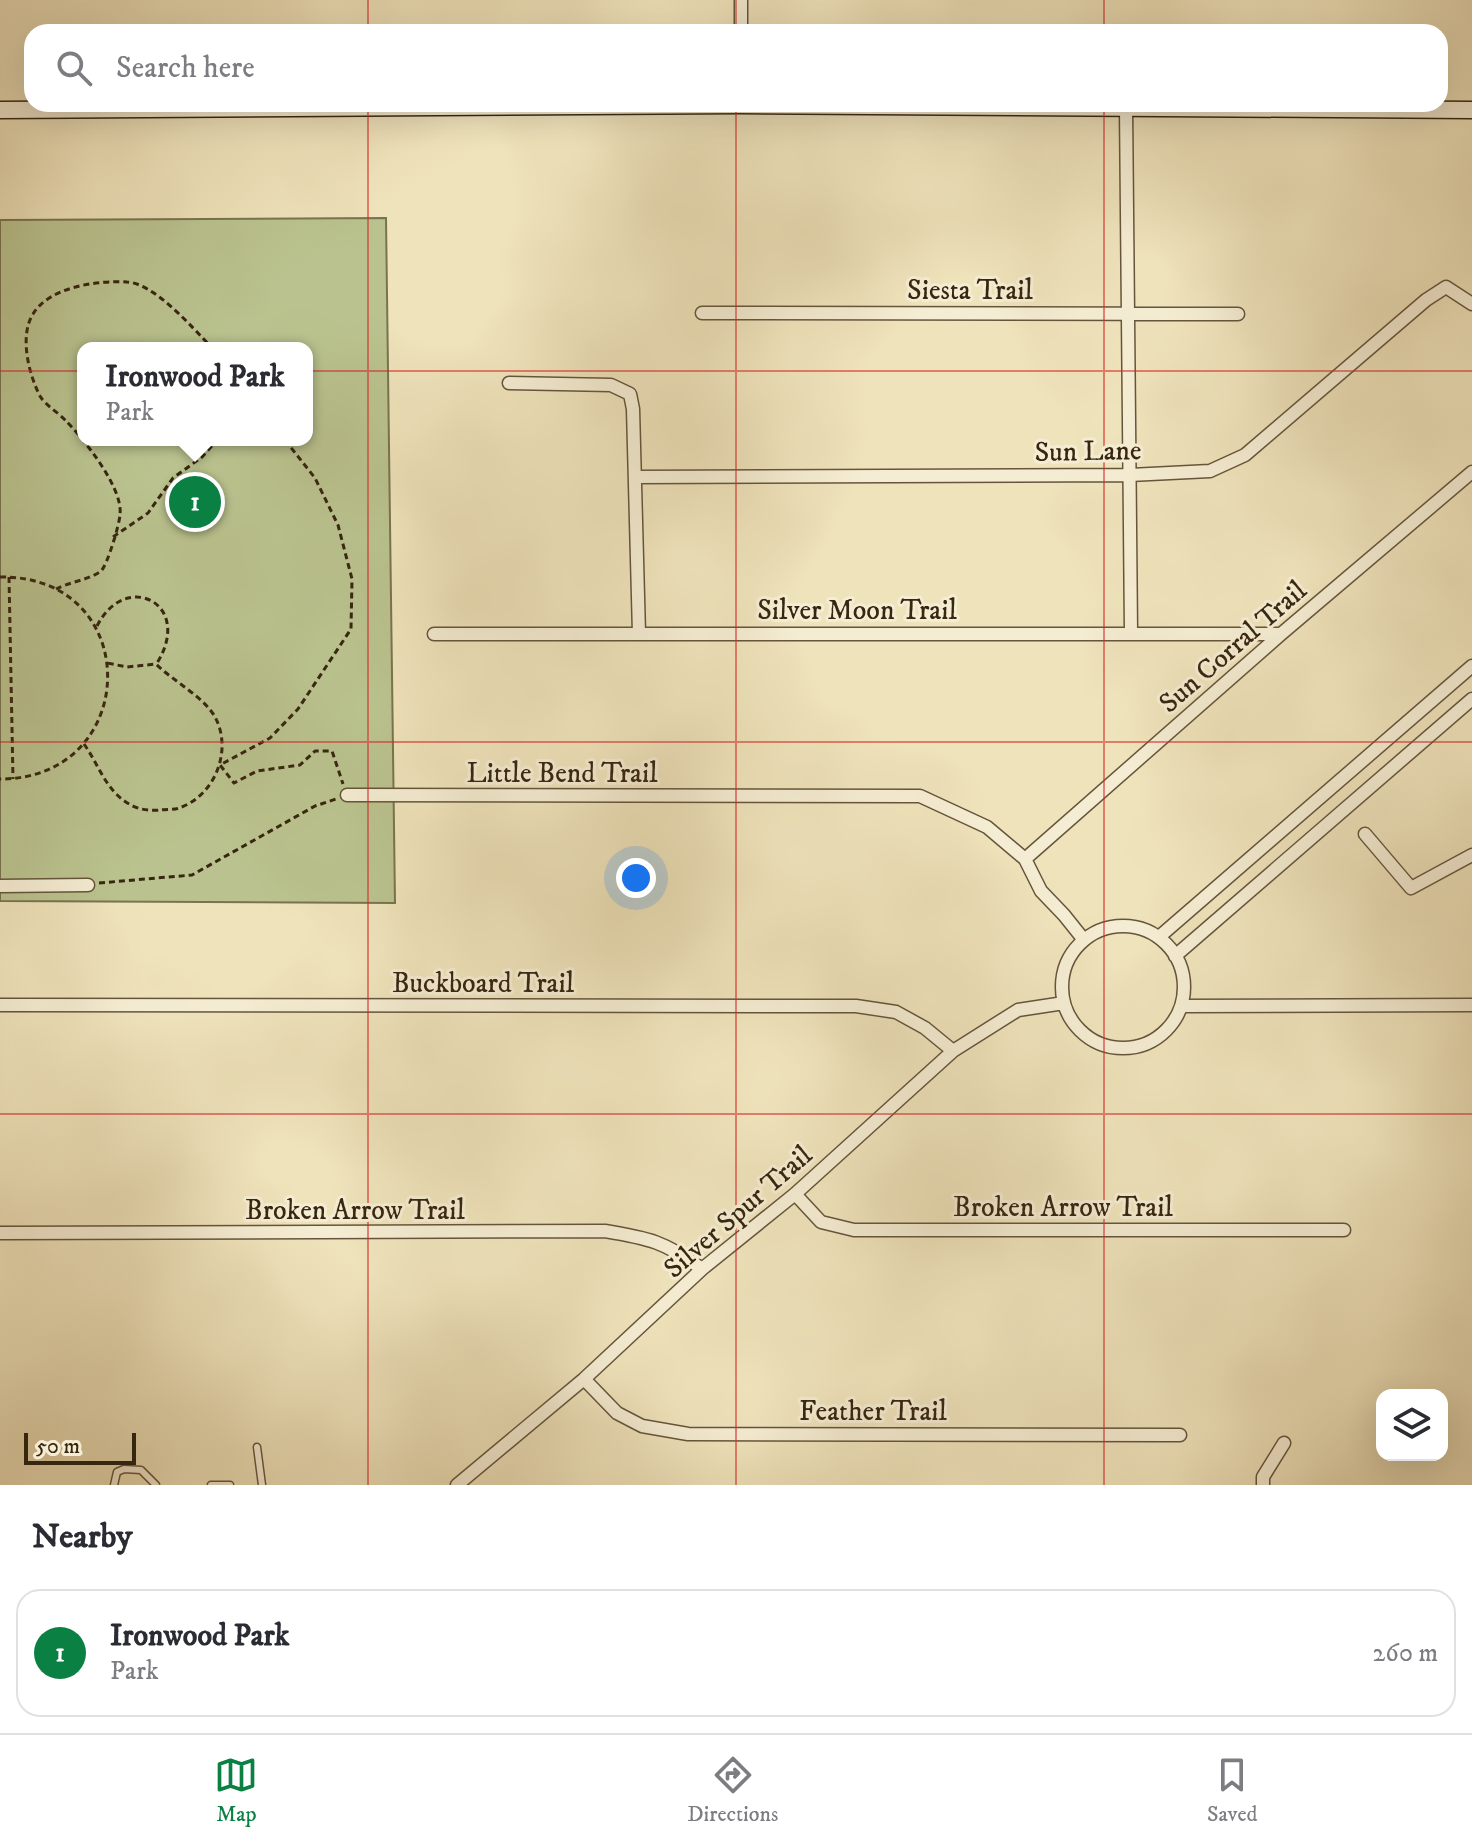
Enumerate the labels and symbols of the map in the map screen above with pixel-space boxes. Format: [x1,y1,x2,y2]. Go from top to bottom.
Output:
street label: Siesta Trail [907,273,1034,308]
street label: Sun Lane [1034,433,1142,470]
pin: 1 [169,472,221,532]
street label: Sun Corral Trail [1152,573,1314,721]
street label: Silver Moon Trail [757,593,957,628]
street label: Little Bend Trail [466,756,658,791]
your location [616,858,656,898]
street label: Buckboard Trail [392,966,575,1001]
street label: Silver Spur Trail [657,1138,820,1286]
street label: Broken Arrow Trail [953,1190,1173,1225]
street label: Broken Arrow Trail [245,1193,465,1228]
street label: Feather Trail [799,1394,947,1429]
scale bar [24,1429,136,1465]

